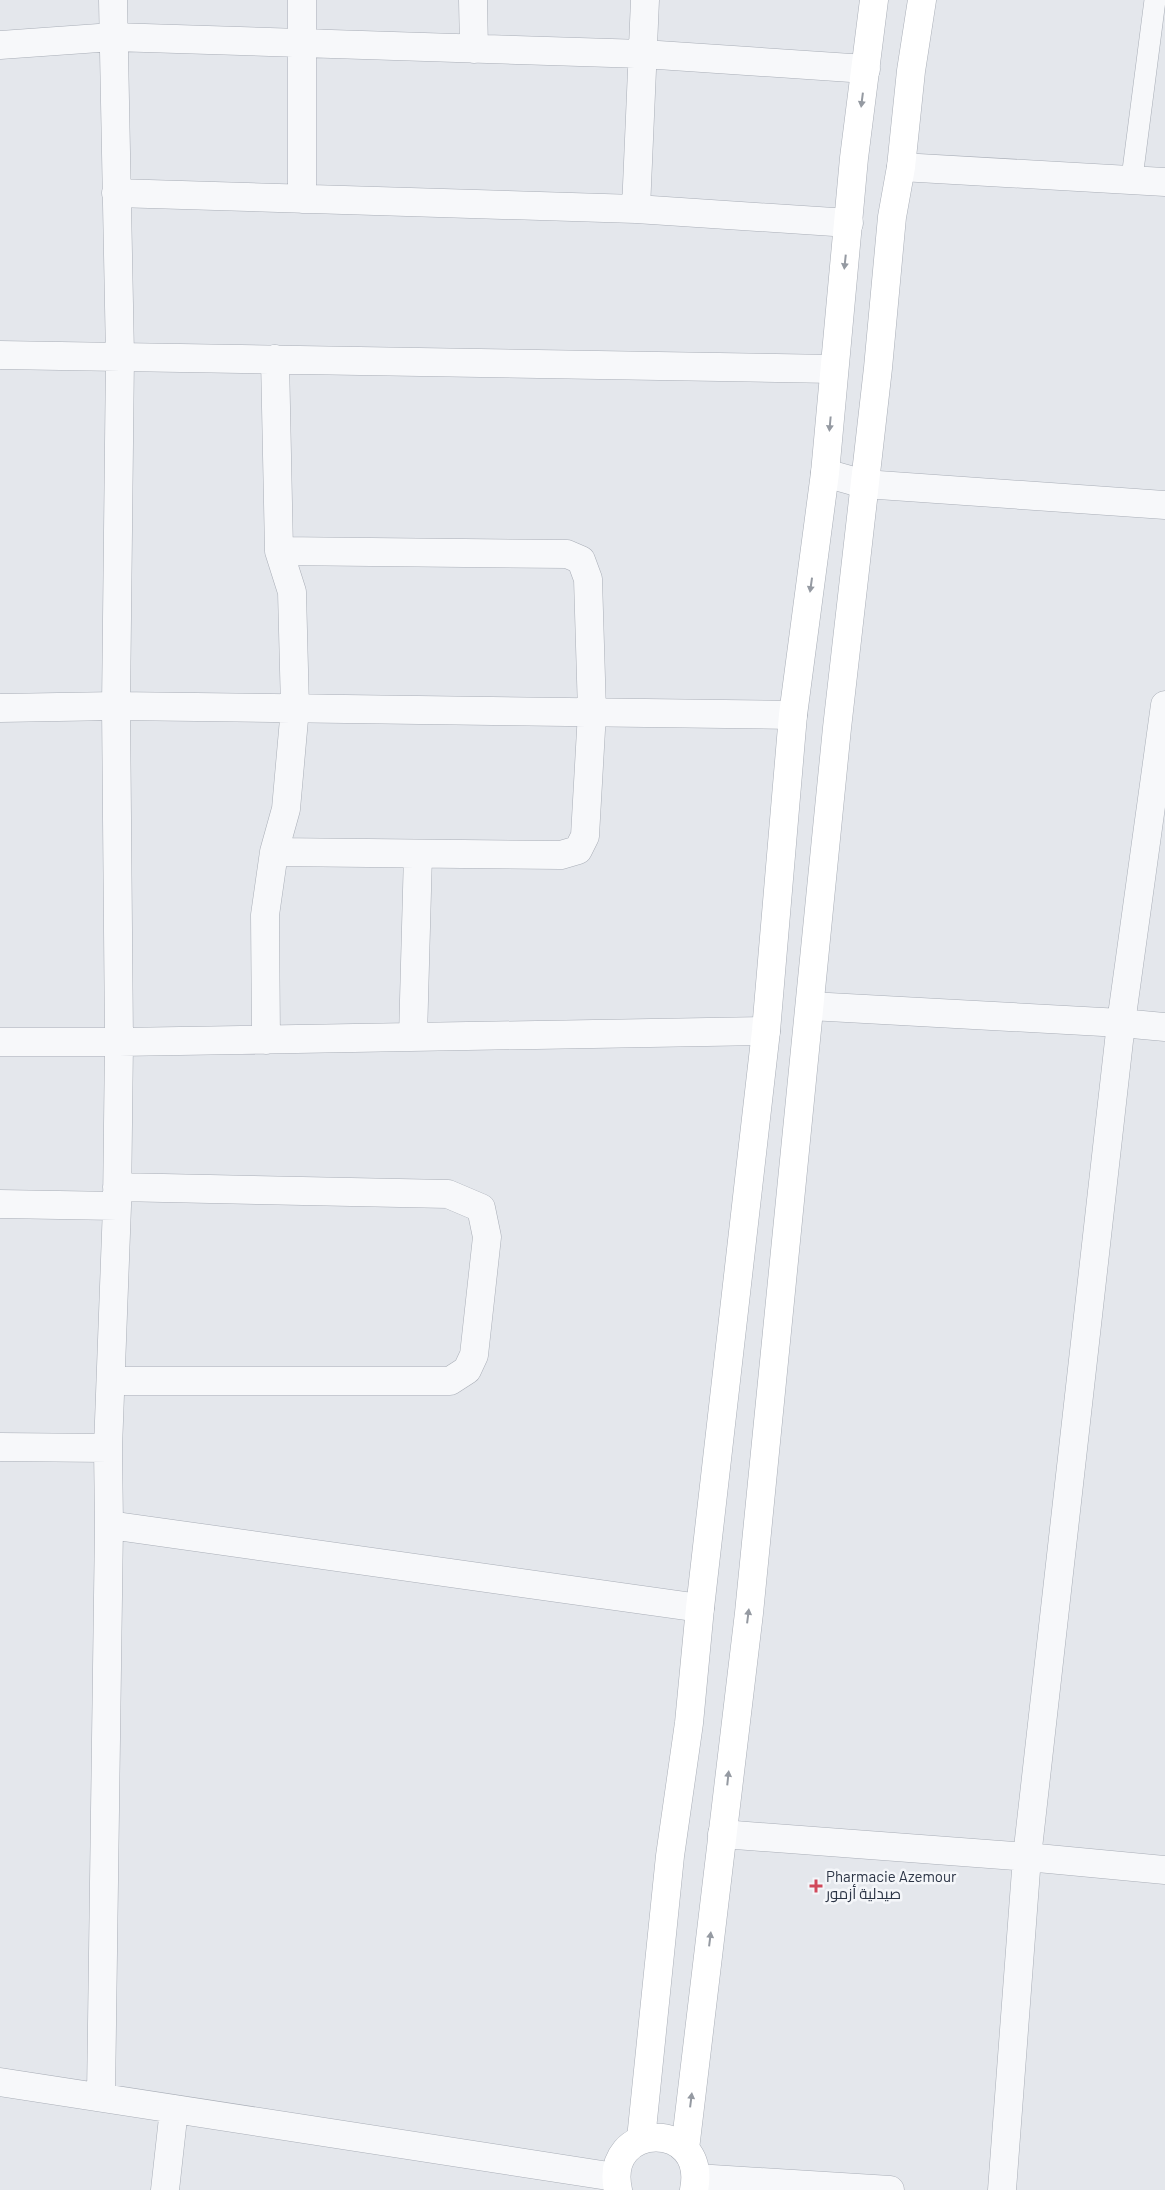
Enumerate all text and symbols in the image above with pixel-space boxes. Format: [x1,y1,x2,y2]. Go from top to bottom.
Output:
one-way arrow [857,93,865,109]
one-way arrow [841,254,849,270]
one-way arrow [825,416,833,432]
one-way arrow [806,577,814,593]
one-way arrow [744,1608,752,1624]
one-way arrow [724,1769,732,1785]
place label: Pharmacie Azemour صيدلية أزمور [825,1867,957,1903]
marker: Pharmacie Azemour صيدلية أزمور [810,1880,822,1892]
one-way arrow [706,1931,714,1947]
one-way arrow [687,2092,695,2108]

